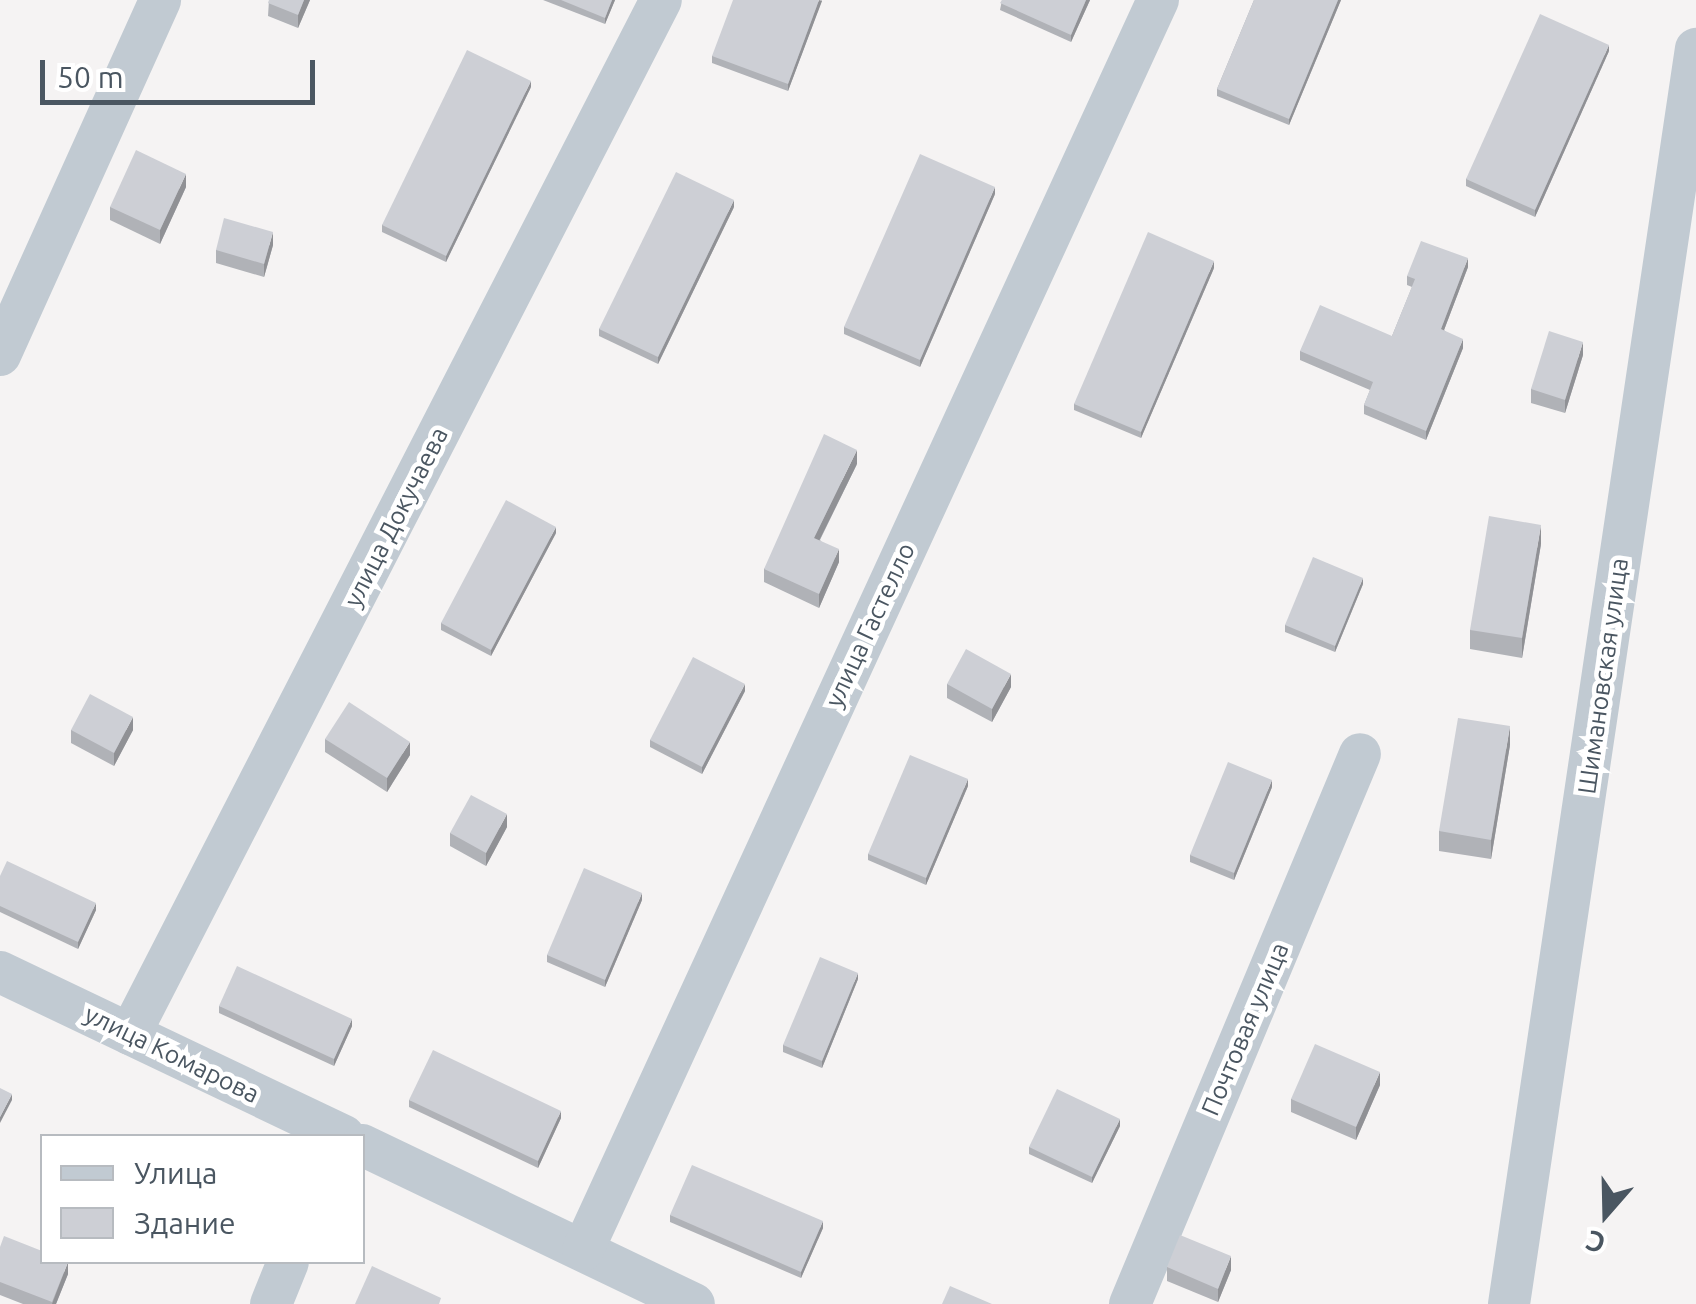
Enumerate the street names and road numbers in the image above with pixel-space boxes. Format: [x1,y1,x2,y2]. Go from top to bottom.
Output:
street label: улица Докучаева [338,422,454,612]
street label: улица Гастелло [819,538,921,712]
street label: Шимановская улица [1572,556,1634,796]
street label: Почтовая улица [1195,938,1295,1120]
street label: улица Комарова [80,999,264,1109]

